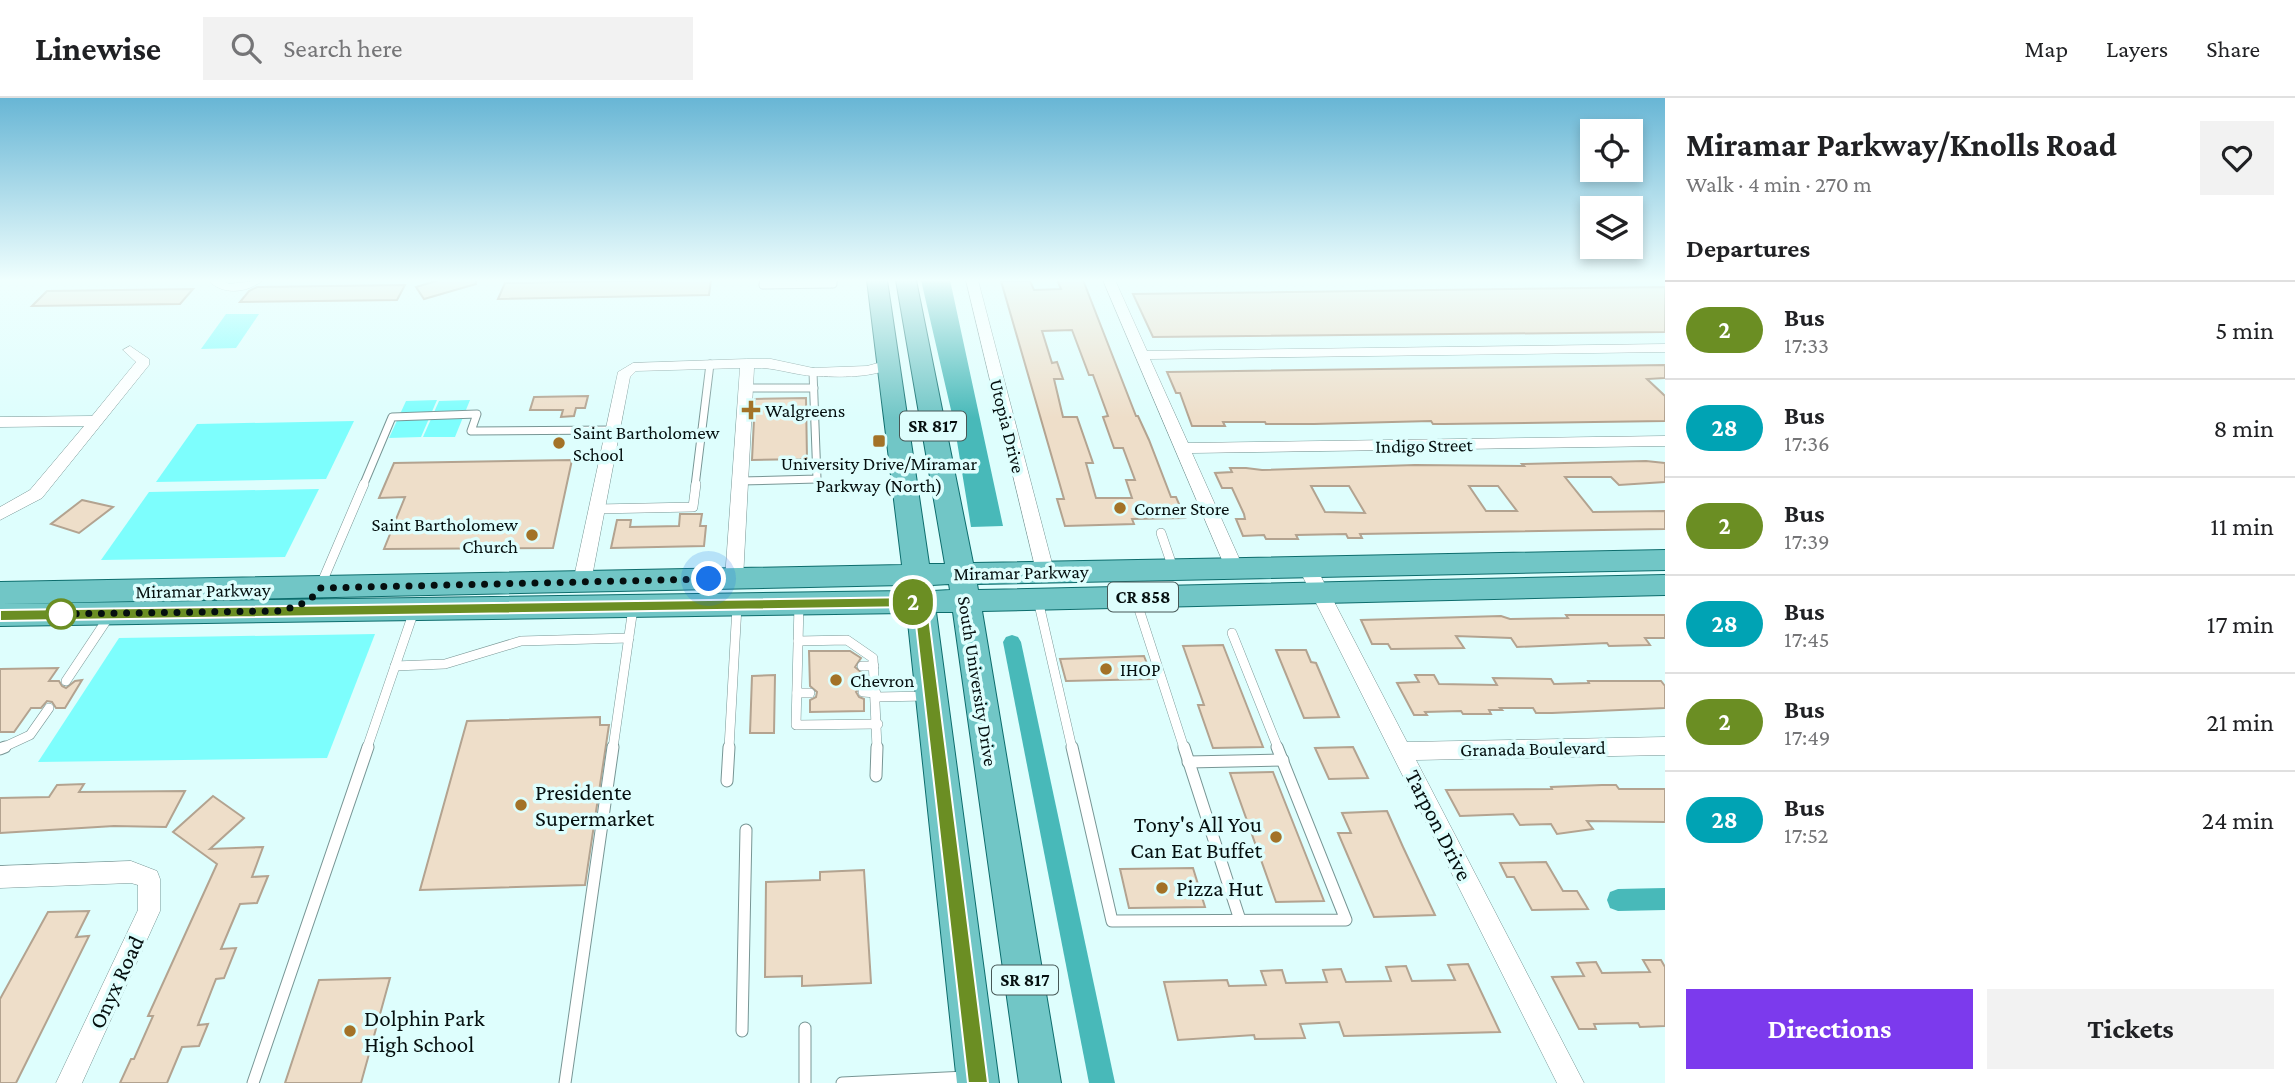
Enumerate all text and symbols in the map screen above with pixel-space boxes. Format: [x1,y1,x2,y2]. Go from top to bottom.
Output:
search box [203,17,693,80]
icon: search [227,29,265,67]
text: Linewise [35,30,161,67]
text: Search here [283,34,403,63]
text: Map [2024,35,2068,62]
text: Layers [2106,35,2168,62]
text: Share [2206,35,2260,62]
map controls [1580,119,1643,259]
button: locate [1580,119,1643,182]
button: heart [2200,121,2274,195]
text: Miramar Parkway/Knolls Road [1686,126,2117,163]
text: Walk · 4 min · 270 m [1686,171,1872,197]
button: layers [1580,196,1643,259]
text: Departures [1686,234,1810,263]
text: Bus [1784,303,1825,332]
text: 2 [1718,316,1731,343]
text: 5 min [2215,316,2274,345]
text: 17:33 [1784,332,1829,358]
street label: Utopia Drive [986,377,1029,475]
place label: Walgreens [765,400,845,421]
text: Bus [1784,401,1825,430]
marker: Walgreens [743,402,759,418]
road number: SR 817 [900,412,966,440]
text: 28 [1711,414,1738,441]
text: 8 min [2213,414,2274,443]
place label: Saint Bartholomew School [573,422,720,465]
text: 17:36 [1784,430,1830,456]
marker: University Drive/Miramar Parkway (North) [871,433,887,449]
street label: Indigo Street [1375,434,1474,457]
marker: Saint Bartholomew School [551,435,567,451]
place label: University Drive/Miramar Parkway (North) [781,453,977,497]
place label: Corner Store [1134,498,1229,519]
text: Bus [1784,499,1825,528]
marker: Corner Store [1112,500,1128,516]
text: 2 [1718,512,1731,539]
text: 11 min [2210,512,2274,541]
place label: Saint Bartholomew Church [371,514,518,557]
marker: Saint Bartholomew Church [524,527,540,543]
text: 17:39 [1784,528,1830,554]
your location [691,561,726,596]
street label: Miramar Parkway [953,561,1089,584]
street label: Miramar Parkway [135,579,271,602]
line badge: 2 [890,579,936,625]
road number: CR 858 [1108,583,1178,612]
text: 2 [907,588,919,615]
street label: South University Drive [954,595,1001,768]
text: Bus [1784,597,1825,626]
unlabelled marker [46,599,76,629]
text: 28 [1711,610,1738,637]
text: 17 min [2207,610,2274,639]
text: 17:45 [1784,626,1830,652]
place label: IHOP [1120,659,1161,680]
marker: IHOP [1098,661,1114,677]
place label: Chevron [850,670,915,691]
marker: Chevron [828,672,844,688]
text: Bus [1784,695,1825,724]
text: 2 [1718,708,1731,735]
text: 21 min [2206,708,2274,737]
text: 17:49 [1784,724,1830,750]
street label: Granada Boulevard [1460,737,1606,760]
street label: Tarpon Drive [1400,765,1478,885]
place label: Presidente Supermarket [535,779,654,831]
text: Bus [1784,793,1825,822]
marker: Presidente Supermarket [513,797,529,813]
text: 28 [1711,806,1738,833]
text: 24 min [2202,806,2274,835]
place label: Tony's All You Can Eat Buffet [1130,811,1262,863]
text: 17:52 [1784,822,1828,848]
marker: Tony's All You Can Eat Buffet [1268,829,1284,845]
place label: Pizza Hut [1176,875,1263,901]
marker: Pizza Hut [1154,880,1170,896]
street label: Onyx Road [83,931,149,1033]
road number: SR 817 [992,966,1058,995]
button: Directions [1686,989,1973,1069]
button: Tickets [1987,989,2274,1069]
place label: Dolphin Park High School [364,1005,485,1057]
marker: Dolphin Park High School [342,1023,358,1039]

